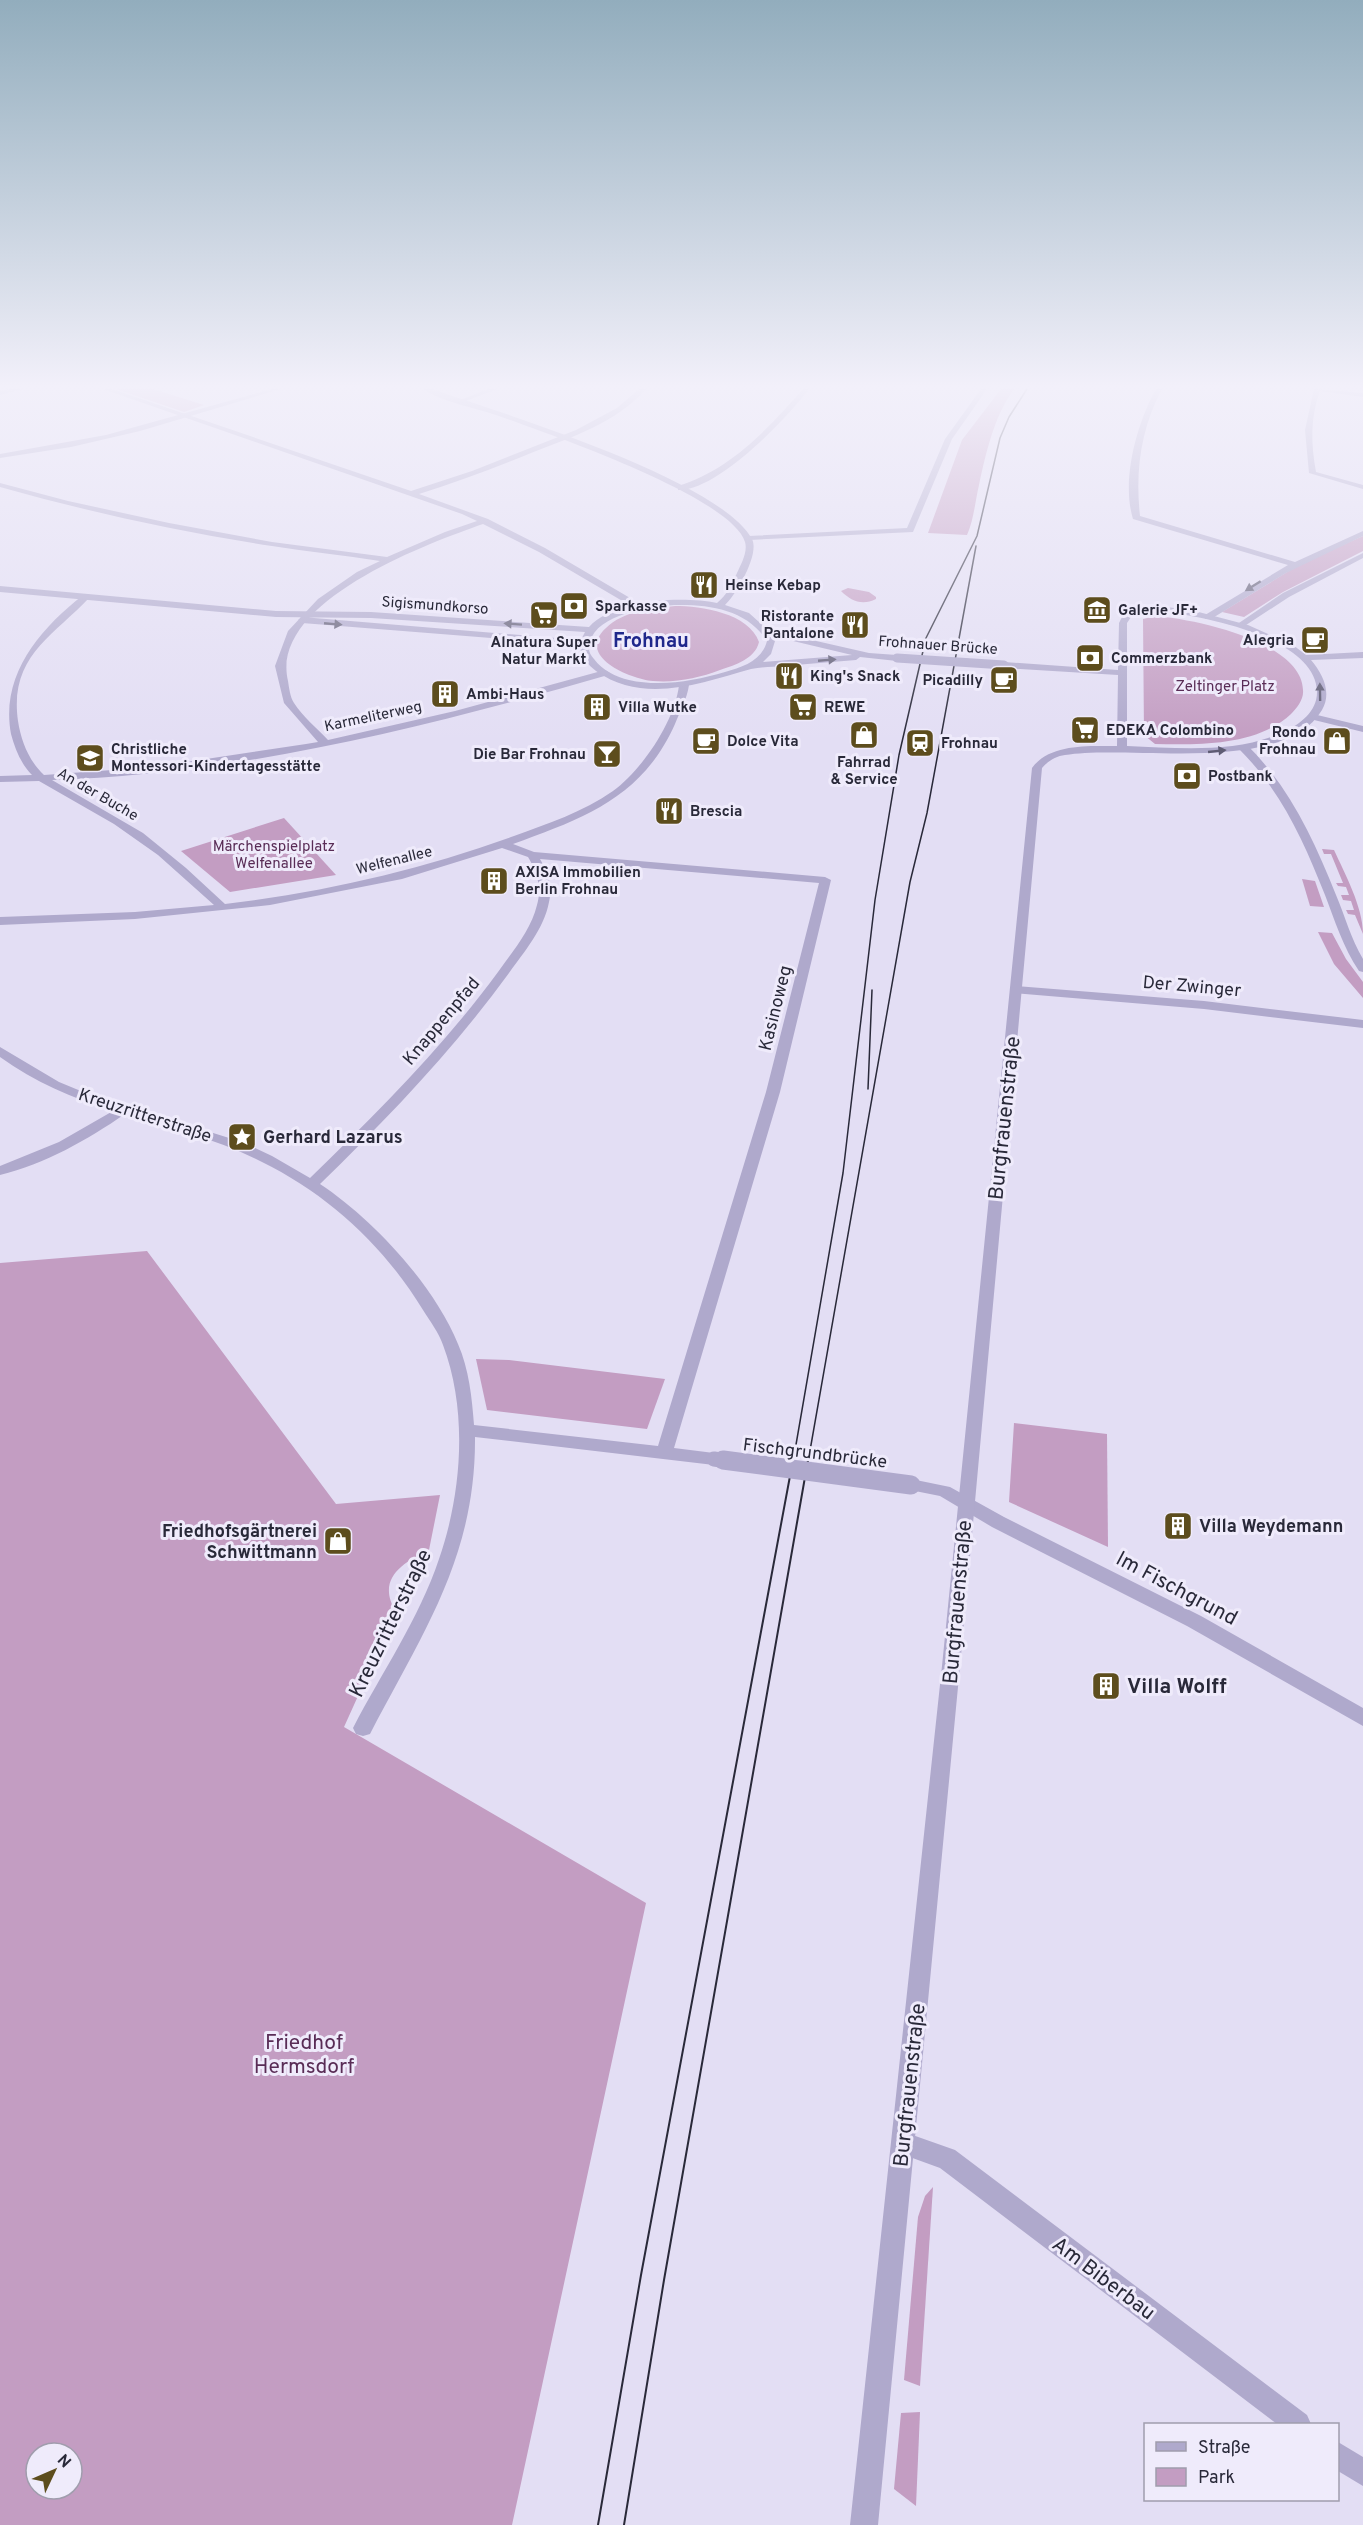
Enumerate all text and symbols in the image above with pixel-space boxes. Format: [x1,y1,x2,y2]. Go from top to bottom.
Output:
restaurant icon: Heinse Kebap [688,569,720,601]
place label: Heinse Kebap [725,577,821,596]
one-way arrow [1245,581,1261,592]
bank icon: Sparkasse [558,590,590,622]
street label: Sigismundkorso [381,593,489,620]
museum icon: Galerie JF+ [1081,594,1113,626]
place label: Sparkasse [595,598,667,617]
supermarket icon: Alnatura Super Natur Markt [528,599,560,631]
place label: Galerie JF+ [1118,602,1198,621]
place label: Ristorante Pantalone [761,608,834,644]
restaurant icon: Ristorante Pantalone [839,609,871,641]
one-way arrow [324,620,343,629]
one-way arrow [503,620,522,629]
cafe icon: Alegria [1299,624,1331,656]
district label: Frohnau [613,629,689,655]
place label: Alegria [1243,632,1294,651]
street label: Frohnauer Brücke [878,633,998,660]
place label: Alnatura Super Natur Markt [491,634,598,670]
bank icon: Commerzbank [1074,642,1106,674]
place label: Commerzbank [1111,650,1212,669]
one-way arrow [818,655,837,664]
restaurant icon: King's Snack [773,660,805,692]
cafe icon: Picadilly [988,664,1020,696]
place label: King's Snack [810,668,900,687]
place label: Picadilly [923,672,983,691]
building icon: Ambi-Haus [429,678,461,710]
park label: Zeltinger Platz [1175,678,1275,697]
one-way arrow [1316,682,1325,701]
place label: Ambi-Haus [466,686,544,705]
building icon: Villa Wutke [581,691,613,723]
supermarket icon: REWE [787,691,819,723]
street label: Karmeliterweg [323,698,424,737]
place label: Villa Wutke [618,699,697,718]
place label: REWE [824,699,865,718]
supermarket icon: EDEKA Colombino [1069,714,1101,746]
shop icon: Fahrrad & Service [848,719,880,751]
place label: EDEKA Colombino [1106,722,1234,741]
place label: Rondo Frohnau [1259,724,1316,760]
cafe icon: Dolce Vita [690,725,722,757]
shop icon: Rondo Frohnau [1321,725,1353,757]
station icon: Frohnau [904,727,936,759]
place label: Dolce Vita [727,733,799,752]
place label: Frohnau [941,735,998,754]
bar icon: Die Bar Frohnau [591,738,623,770]
place label: Christliche Montessori-Kindertagesstätte [111,741,321,777]
school or university icon: Christliche Montessori-Kindertagesstätte [74,742,106,774]
place label: Die Bar Frohnau [473,746,586,765]
one-way arrow [1207,746,1226,756]
place label: Fahrrad & Service [830,754,898,790]
bank icon: Postbank [1171,760,1203,792]
street label: An der Buche [53,764,141,826]
place label: Postbank [1208,768,1273,787]
restaurant icon: Brescia [653,795,685,827]
place label: Brescia [690,803,742,822]
park label: Märchenspielplatz Welfenallee [213,838,335,874]
street label: Welfenallee [354,843,434,880]
place label: AXISA Immobilien Berlin Frohnau [515,864,641,900]
building icon: AXISA Immobilien Berlin Frohnau [478,865,510,897]
street label: Kasinoweg [755,963,798,1053]
street label: Der Zwinger [1142,972,1242,1003]
street label: Knappenpfad [399,973,486,1071]
street label: Burgfrauenstraße [983,1035,1028,1201]
street label: Kreuzritterstraße [75,1084,214,1149]
place icon: Gerhard Lazarus [226,1121,258,1153]
place label: Gerhard Lazarus [263,1127,403,1150]
street label: Fischgrundbrücke [741,1434,888,1475]
building icon: Villa Weydemann [1162,1510,1194,1542]
place label: Villa Weydemann [1199,1516,1343,1539]
street label: Burgfrauenstraße [938,1519,979,1685]
place label: Friedhofsgärtnerei Schwittmann [162,1521,317,1565]
shop icon: Friedhofsgärtnerei Schwittmann [322,1525,354,1557]
street label: Kreuzritterstraße [344,1545,439,1702]
street label: Im Fischgrund [1111,1546,1242,1633]
building icon: Villa Wolff [1090,1670,1122,1702]
place label: Villa Wolff [1127,1674,1227,1701]
street label: Burgfrauenstraße [888,2002,933,2168]
park label: Friedhof Hermsdorf [254,2030,354,2081]
street label: Am Biberbau [1046,2231,1160,2327]
legend [1144,2423,1339,2501]
text: Straße [1198,2437,1250,2460]
north arrow [24,2441,84,2501]
text: N [52,2451,75,2473]
text: Park [1198,2467,1235,2490]

